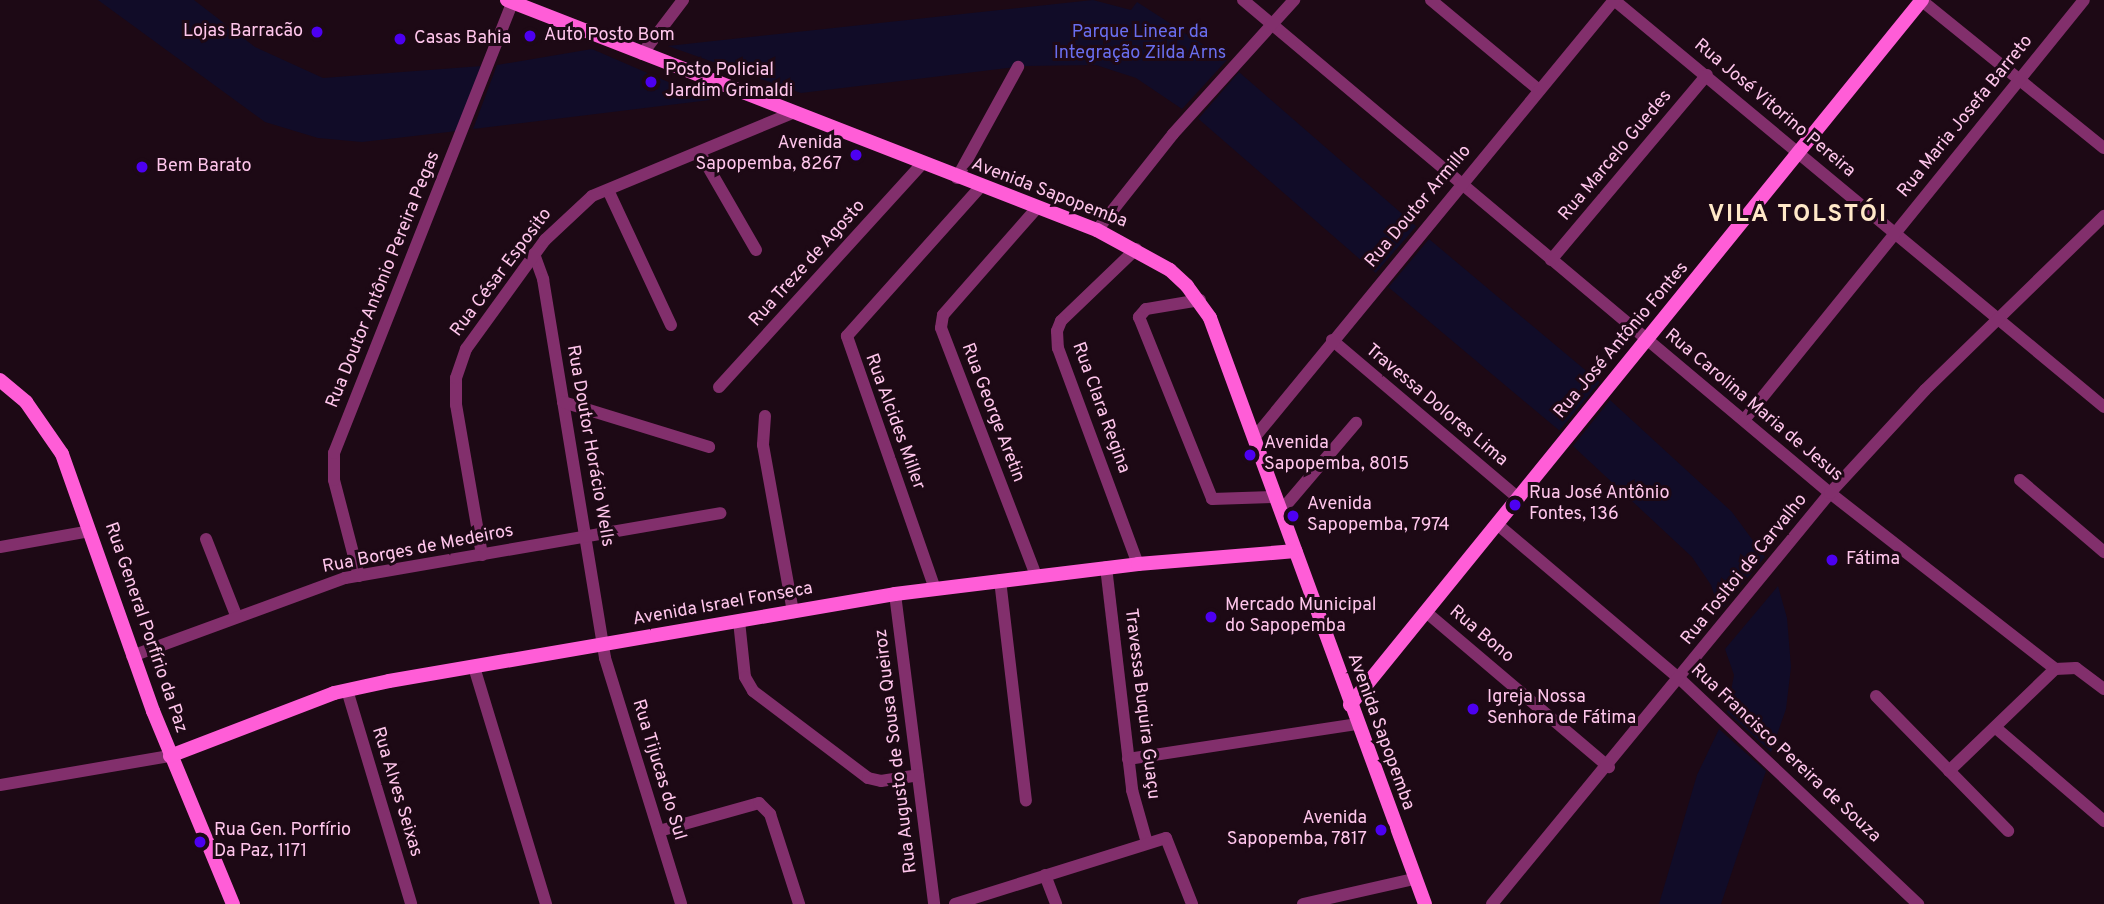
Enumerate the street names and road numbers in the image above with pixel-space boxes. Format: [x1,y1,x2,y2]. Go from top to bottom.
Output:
street label: Rua Maria Josefa Barreto [1894,31,2038,203]
street label: Rua José Vitorino Pereira [1689,35,1859,183]
street label: Rua Marcelo Guedes [1555,86,1677,226]
street label: Rua Doutor Armillo [1361,141,1477,273]
street label: Rua Doutor Antônio Pereira Pegas [322,148,446,412]
street label: Avenida Sapopemba [968,154,1130,234]
street label: Rua Treze de Agosto [745,196,871,332]
street label: Rua César Esposito [447,205,557,341]
street label: Rua José Antônio Fontes [1550,258,1694,424]
street label: Rua Carolina Maria de Jesus [1660,325,1846,487]
street label: Rua Clara Regina [1066,339,1134,477]
street label: Rua George Aretin [955,340,1029,486]
street label: Travessa Dolores Lima [1360,340,1512,472]
street label: Rua Doutor Horácio Wells [561,343,617,549]
street label: Rua Alcides Miller [859,351,929,493]
street label: Rua Tosltoi de Carvalho [1677,490,1813,650]
street label: Rua General Porfírio da Paz [99,520,191,736]
street label: Rua Borges de Medeiros [321,521,515,579]
street label: Avenida Israel Fonseca [631,579,815,631]
street label: Rua Bono [1444,602,1518,668]
street label: Travessa Buquira Guaçu [1119,607,1163,801]
street label: Rua Augusto de Sousa Queiroz [871,627,923,875]
street label: Avenida Sapopemba [1342,651,1418,813]
street label: Rua Francisco Pereira de Souza [1685,660,1885,848]
street label: Rua Tijucas do Sul [626,697,690,843]
street label: Rua Alves Seixas [366,724,426,860]

